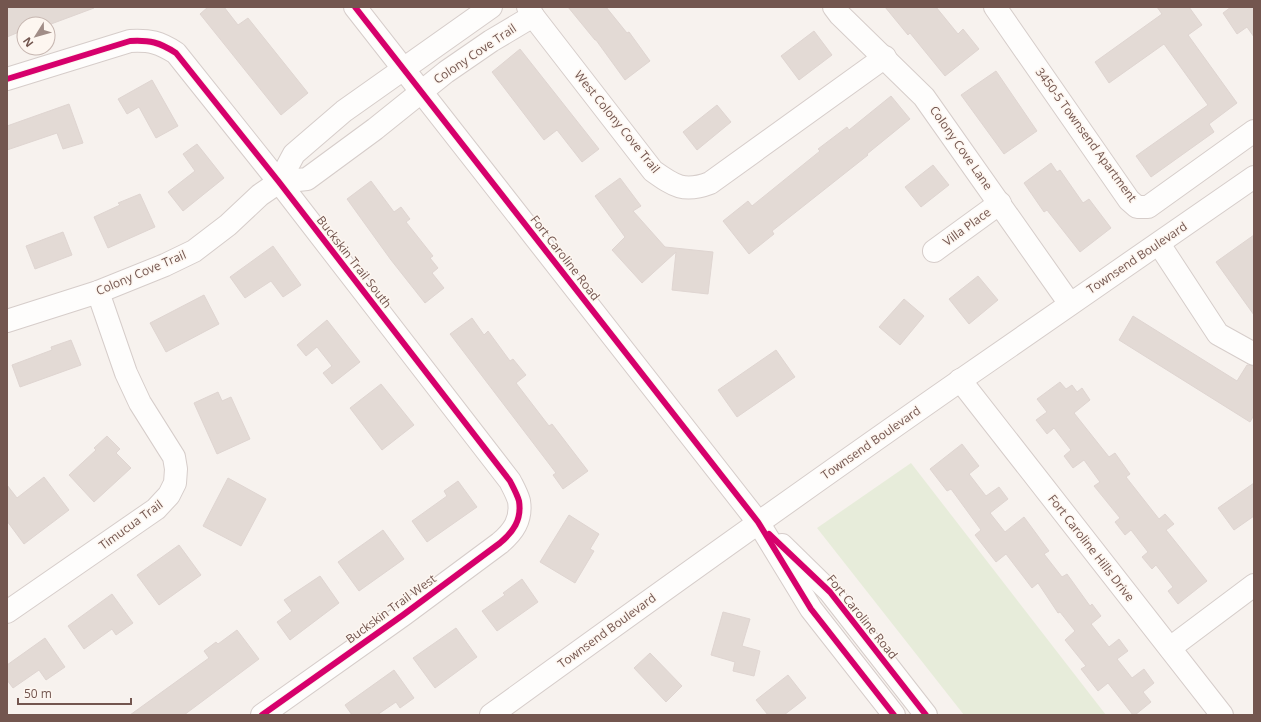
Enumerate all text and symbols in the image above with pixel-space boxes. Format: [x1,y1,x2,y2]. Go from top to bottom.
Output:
north arrow [16,16,56,56]
street label: Colony Cove Trail [430,20,519,88]
text: N [19,34,36,50]
street label: 3450-5 Townsend Apartment [1032,64,1141,205]
street label: West Colony Cove Trail [571,67,664,177]
street label: Colony Cove Lane [926,102,997,193]
street label: Villa Place [939,203,994,250]
street label: Fort Caroline Road [527,211,604,304]
street label: Buckskin Trail South [313,212,396,311]
street label: Townsend Boulevard [1083,218,1190,298]
street label: Colony Cove Trail [93,246,188,299]
street label: Townsend Boulevard [818,402,924,483]
street label: Fort Caroline Hills Drive [1044,491,1139,605]
street label: Timucua Trail [95,496,166,554]
street label: Buckskin Trail West [342,570,439,647]
street label: Fort Caroline Road [823,571,902,662]
street label: Townsend Boulevard [554,589,659,672]
scale bar [18,680,131,706]
text: 50 m [24,685,52,702]

